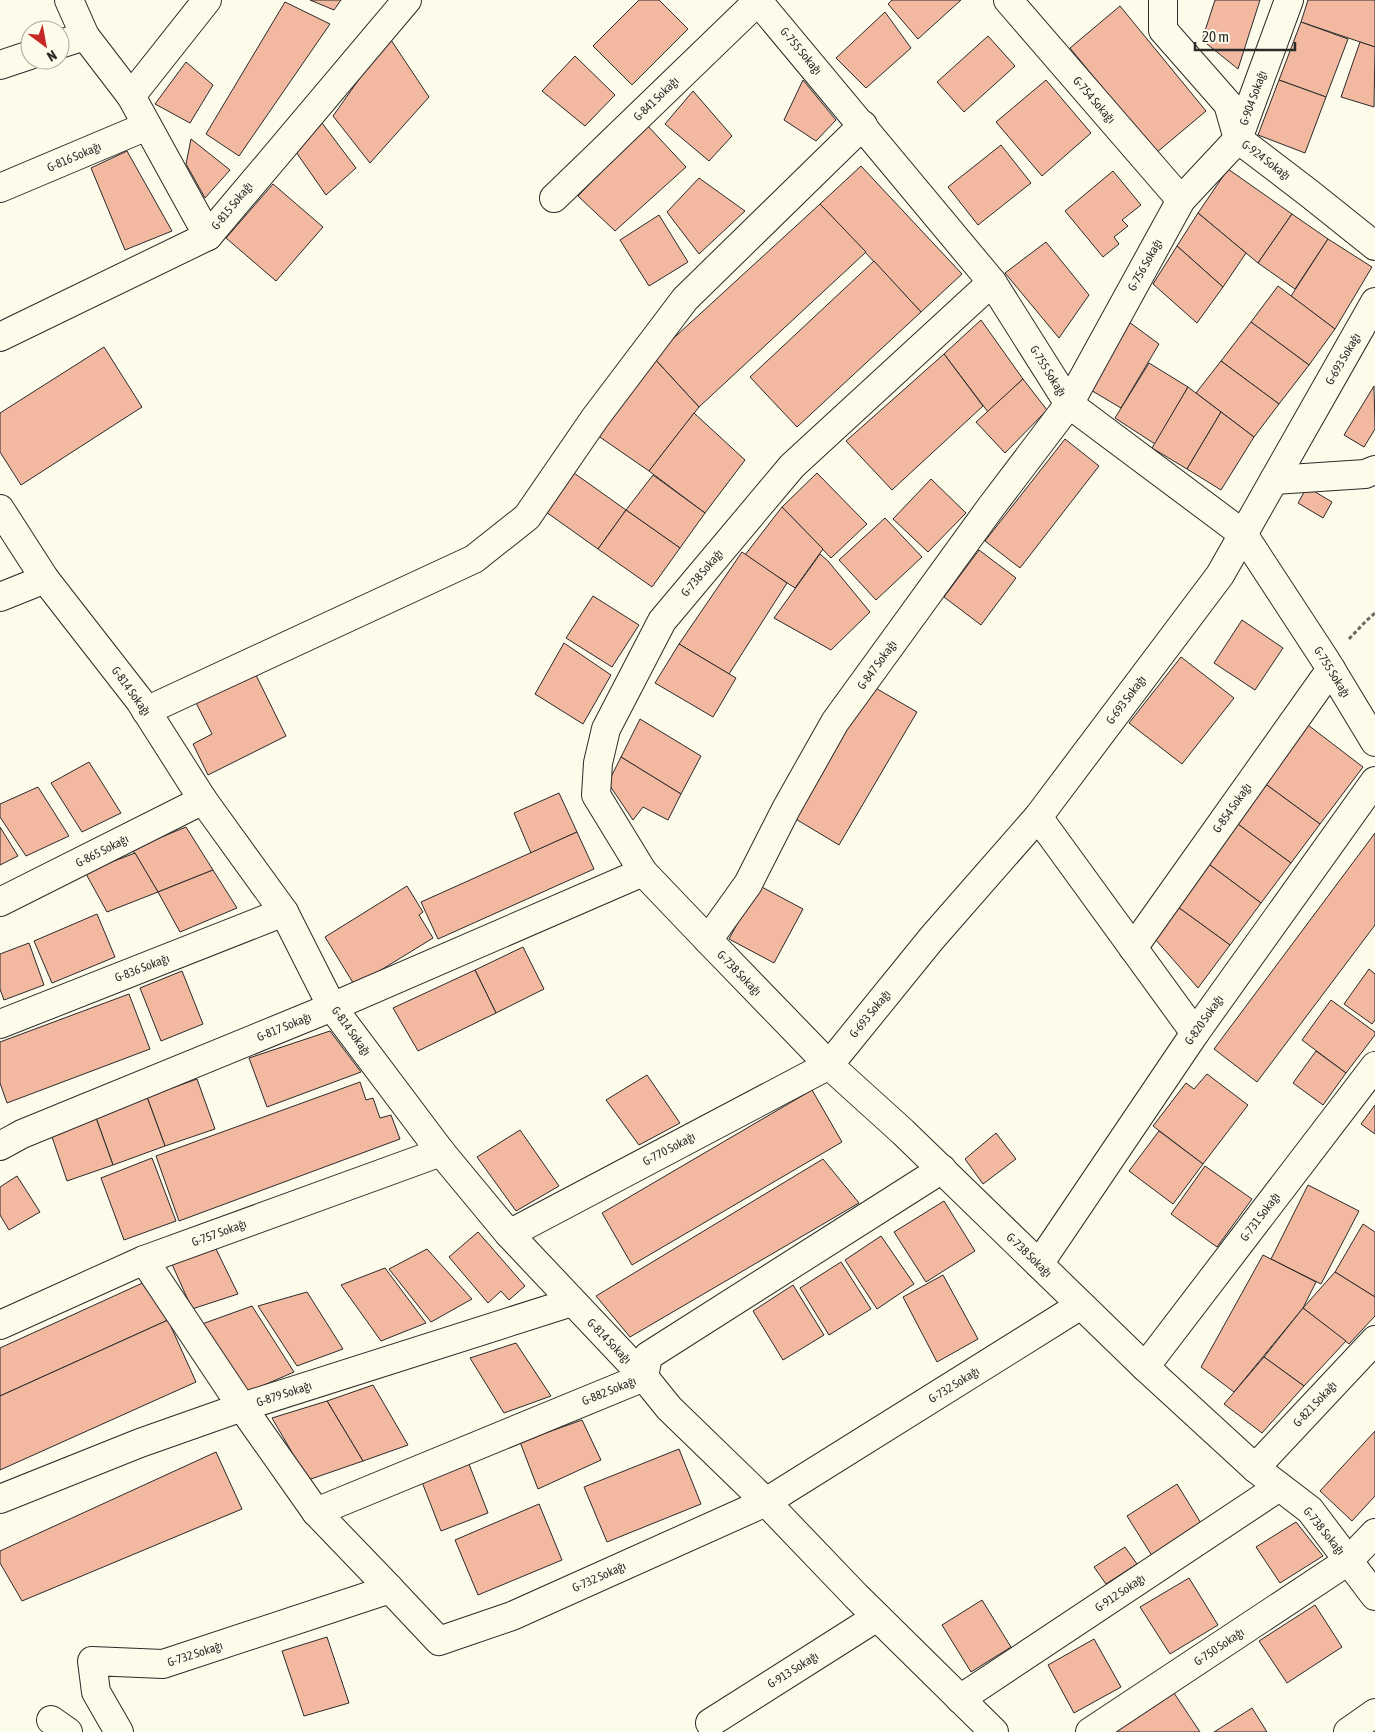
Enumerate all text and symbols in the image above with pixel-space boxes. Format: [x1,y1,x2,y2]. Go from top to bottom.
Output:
north arrow [20,20,70,70]
scale bar [1195,20,1295,52]
street label: G-755 Sokağı [777,25,825,77]
text: 20 m [1202,28,1229,45]
text: N [44,47,60,65]
street label: G-904 Sokağı [1237,69,1269,127]
street label: G-841 Sokağı [630,74,682,124]
street label: G-754 Sokağı [1070,74,1118,126]
street label: G-924 Sokağı [1239,137,1293,183]
street label: G-816 Sokağı [45,139,103,175]
street label: G-815 Sokağı [209,179,255,233]
street label: G-756 Sokağı [1125,237,1165,293]
street label: G-693 Sokağı [1323,331,1363,387]
street label: G-755 Sokağı [1027,343,1069,399]
street label: G-738 Sokağı [678,547,726,599]
street label: G-847 Sokağı [854,638,900,692]
street label: G-755 Sokağı [1311,644,1353,700]
street label: G-814 Sokağı [108,664,154,718]
street label: G-693 Sokağı [1103,673,1149,727]
street label: G-854 Sokağı [1210,780,1254,836]
street label: G-865 Sokağı [73,832,131,870]
street label: G-738 Sokağı [714,947,764,999]
street label: G-836 Sokağı [113,951,171,985]
street label: G-693 Sokağı [847,987,893,1041]
street label: G-820 Sokağı [1182,992,1226,1048]
street label: G-814 Sokağı [328,1004,374,1058]
street label: G-817 Sokağı [255,1010,313,1044]
street label: G-770 Sokağı [640,1129,698,1169]
street label: G-731 Sokağı [1237,1190,1283,1244]
street label: G-757 Sokağı [190,1217,248,1249]
street label: G-738 Sokağı [1003,1230,1055,1280]
street label: G-814 Sokağı [584,1315,634,1367]
street label: G-732 Sokağı [926,1364,982,1406]
street label: G-882 Sokağı [580,1374,638,1408]
street label: G-879 Sokağı [255,1378,313,1410]
street label: G-821 Sokağı [1290,1378,1340,1430]
street label: G-738 Sokağı [1301,1504,1347,1558]
street label: G-732 Sokağı [570,1559,628,1595]
street label: G-912 Sokağı [1092,1571,1148,1615]
street label: G-750 Sokağı [1191,1625,1247,1669]
street label: G-732 Sokağı [166,1638,224,1670]
street label: G-913 Sokağı [765,1649,821,1691]

